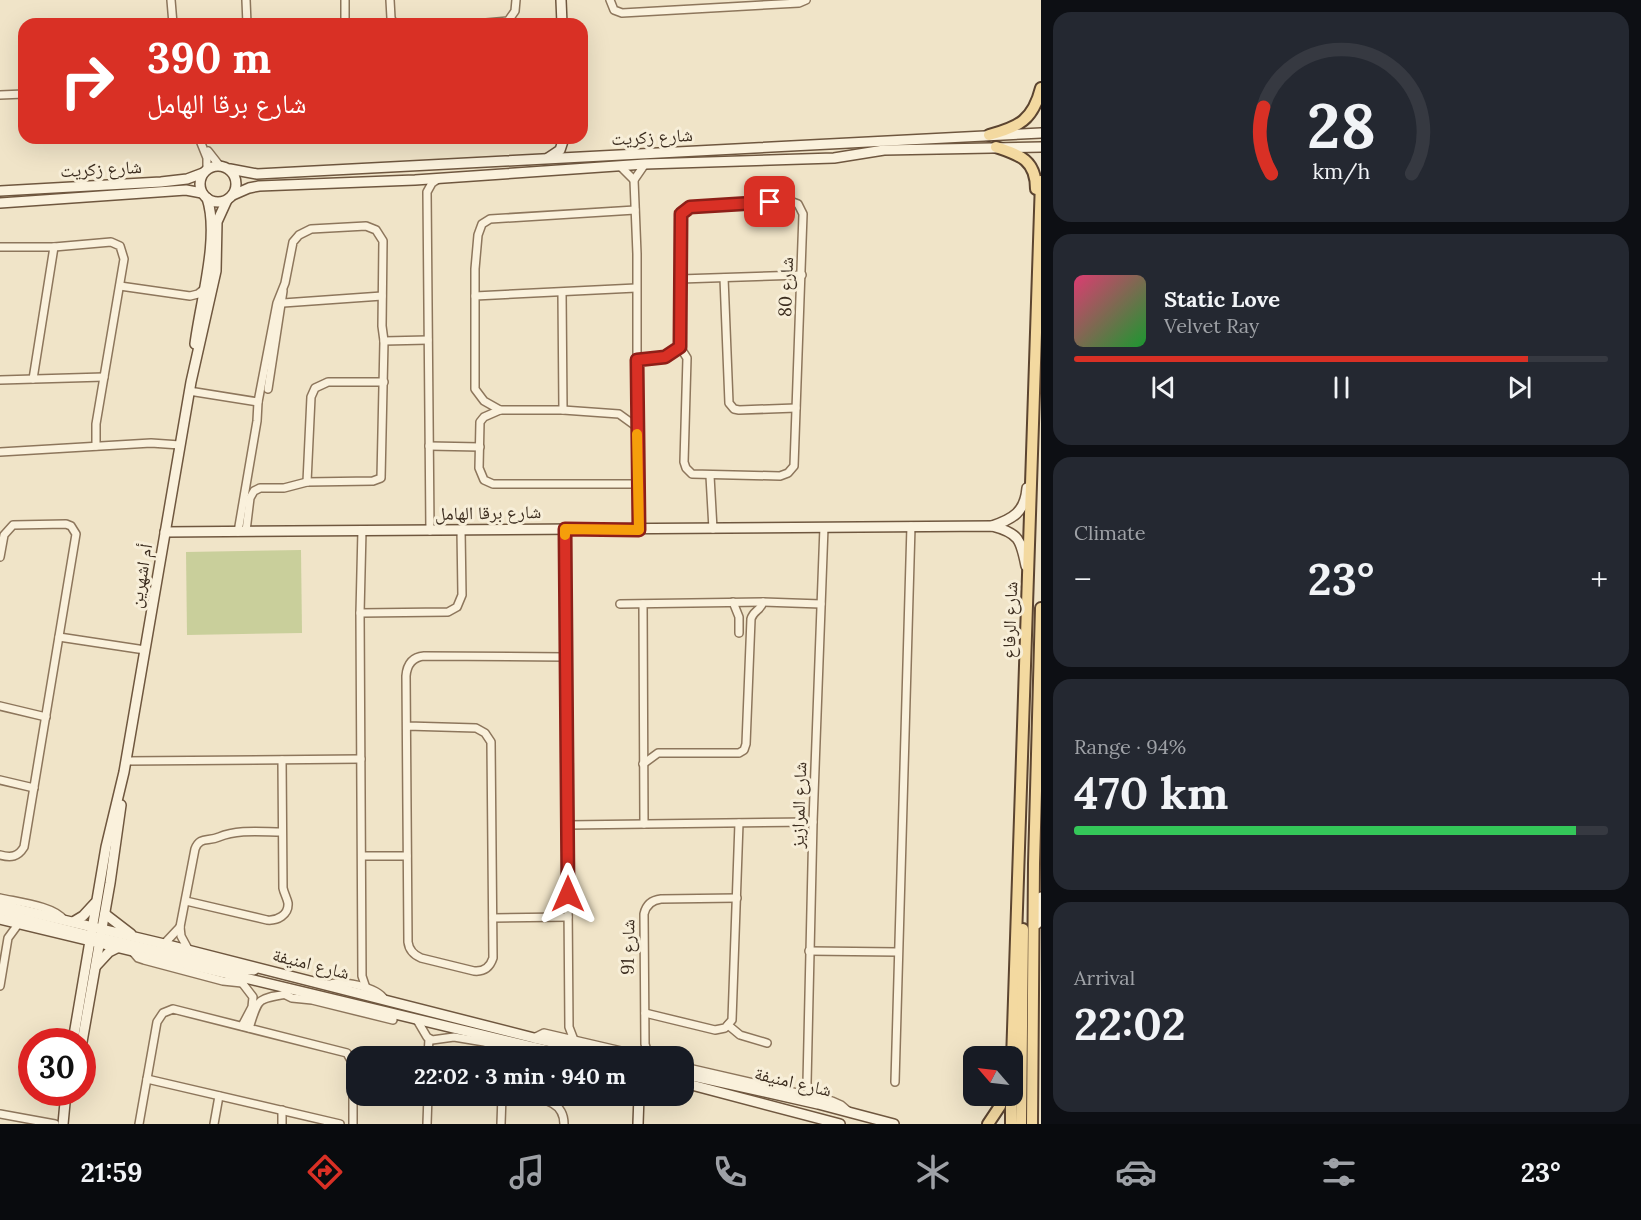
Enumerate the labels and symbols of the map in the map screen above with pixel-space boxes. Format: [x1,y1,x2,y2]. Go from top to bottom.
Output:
street label: شارع زكريت [611,123,693,150]
street label: شارع زكريت [60,155,142,182]
pin [744,176,795,227]
street label: شارع 80 [773,256,798,317]
street label: شارع برقا الهامل [435,500,541,525]
street label: أم اشهرين [124,542,158,610]
street label: شارع الرفاع [997,581,1022,659]
street label: شارع المرازيز [785,761,812,850]
position arrow [536,862,600,926]
street label: شارع 91 [616,919,639,975]
street label: شارع امنيفة [270,943,352,984]
speed limit sign: 30 [18,1028,96,1106]
north arrow [963,1046,1023,1106]
street label: شارع امنيفة [752,1062,834,1102]

